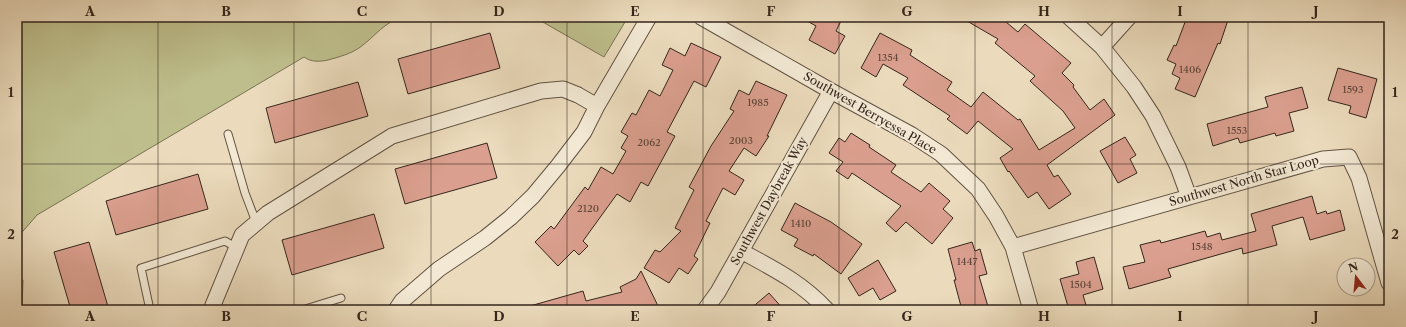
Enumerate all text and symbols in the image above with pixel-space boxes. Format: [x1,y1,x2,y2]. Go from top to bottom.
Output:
text: A [84,3,96,19]
text: B [221,3,231,19]
text: C [357,3,367,19]
text: D [493,3,505,19]
text: E [630,3,640,19]
text: F [767,3,776,19]
text: G [901,3,913,19]
text: H [1038,3,1050,19]
text: I [1177,3,1183,19]
text: J [1311,3,1319,19]
house number: 1354 [878,51,899,64]
house number: 1406 [1179,63,1201,76]
street label: Southwest Berryessa Place [801,68,940,157]
house number: 1593 [1342,83,1364,96]
text: 1 [8,84,14,100]
text: 1 [1392,84,1398,100]
house number: 1985 [747,96,769,109]
house number: 1553 [1227,124,1247,137]
street label: Southwest Daybreak Way [727,134,810,267]
house number: 2003 [729,134,753,147]
house number: 2062 [637,136,661,149]
street label: Southwest North Star Loop [1167,152,1320,209]
house number: 2120 [577,202,599,215]
house number: 1410 [791,217,811,230]
text: 2 [7,226,15,242]
text: 2 [1391,226,1399,242]
house number: 1548 [1191,240,1213,253]
house number: 1447 [957,255,977,268]
north arrow [1336,257,1376,297]
text: N [1347,259,1360,275]
house number: 1504 [1070,278,1092,291]
text: A [84,308,96,324]
text: B [221,308,231,324]
text: C [357,308,367,324]
text: D [493,308,505,324]
text: E [630,308,640,324]
text: F [767,308,776,324]
text: G [901,308,913,324]
text: H [1038,308,1050,324]
text: I [1177,308,1183,324]
text: J [1311,308,1319,324]

